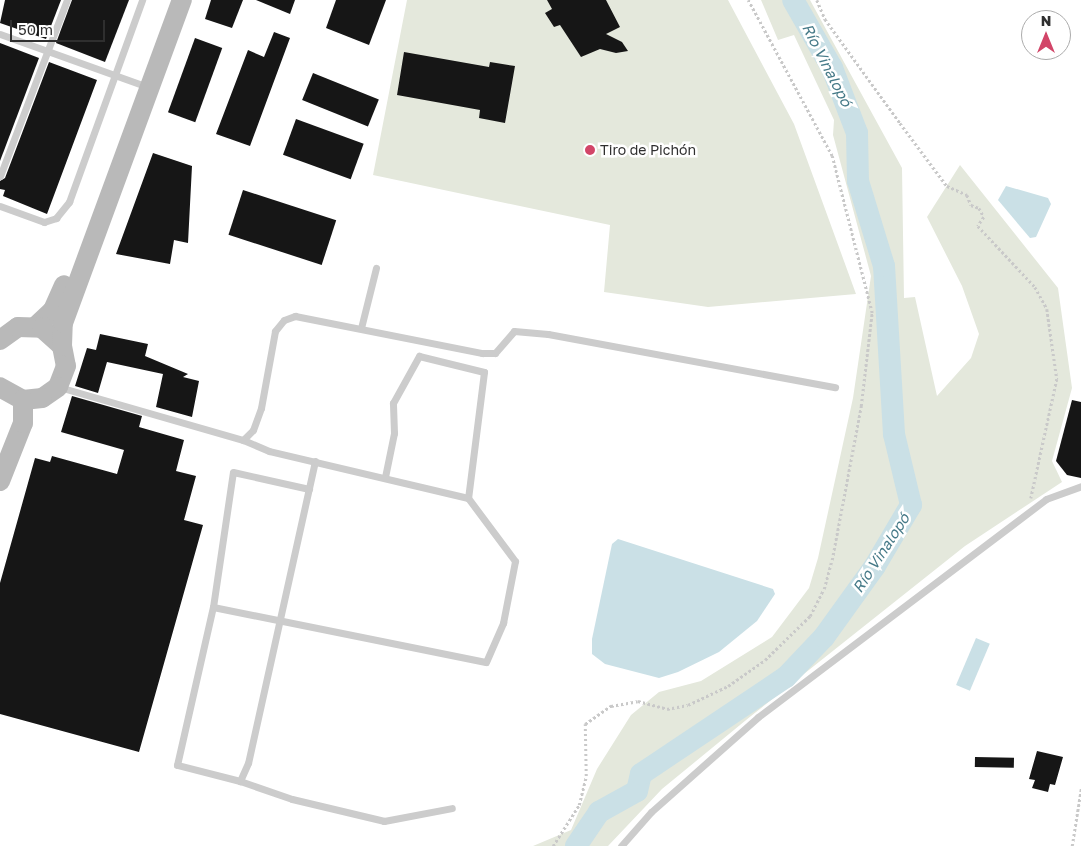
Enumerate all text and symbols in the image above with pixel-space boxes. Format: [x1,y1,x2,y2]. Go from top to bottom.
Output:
scale bar [12,10,108,42]
north arrow [1021,10,1071,60]
text: N [1041,12,1051,29]
text: 50 m [18,20,53,38]
water label: Río Vinalopó [798,21,856,109]
place label: Tiro de Pichón [600,142,696,158]
marker: Tiro de Pichón [584,144,596,156]
water label: Río Vinalopó [849,510,913,596]

